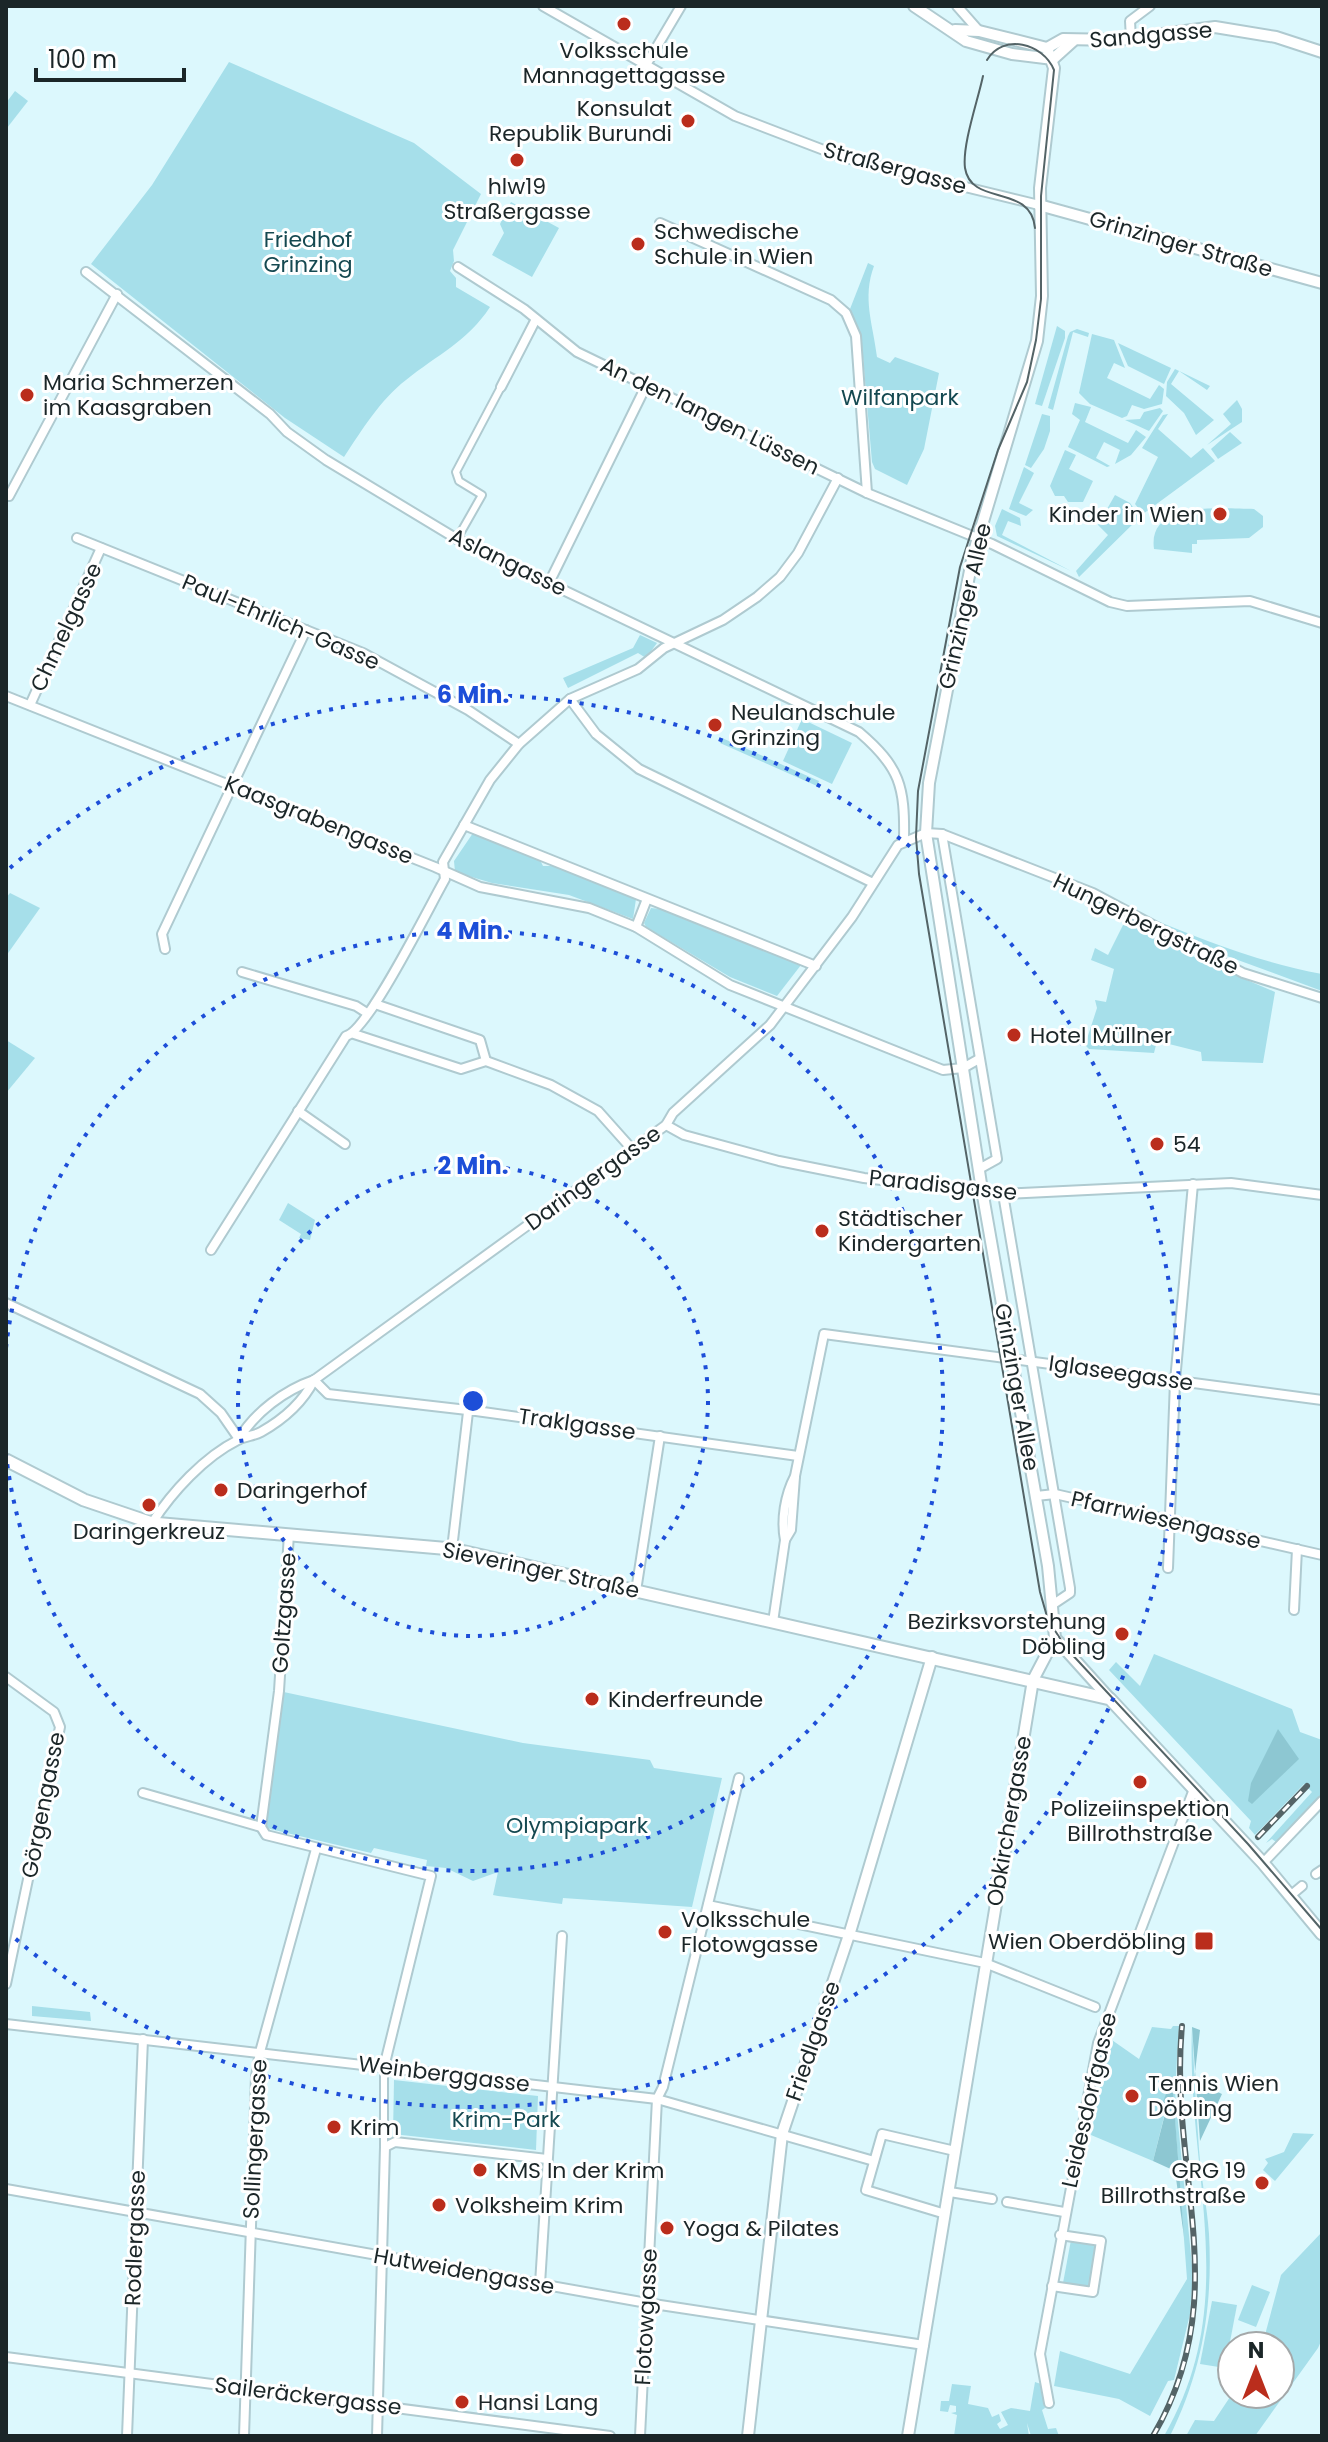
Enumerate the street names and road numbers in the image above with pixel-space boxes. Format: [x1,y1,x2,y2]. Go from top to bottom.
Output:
street label: Sandgasse [1088,14,1214,56]
street label: Straßergasse [820,134,970,202]
street label: Grinzinger Straße [1086,203,1276,285]
street label: An den langen Lüssen [595,349,825,483]
street label: Aslangasse [444,520,572,604]
street label: Grinzinger Allee [931,520,999,692]
street label: Chmelgasse [23,557,109,697]
street label: Paul-Ehrlich-Gasse [177,566,385,678]
street label: Kaasgrabengasse [220,768,418,872]
street label: Hungerbergstraße [1048,866,1244,982]
street label: Daringergasse [519,1118,667,1238]
street label: Paradisgasse [867,1162,1019,1208]
street label: Grinzinger Allee [987,1301,1047,1473]
street label: Iglaseegasse [1047,1348,1195,1398]
street label: Traklgasse [516,1400,638,1448]
street label: Pfarrwiesengasse [1068,1483,1264,1557]
street label: Sieveringer Straße [440,1534,642,1606]
street label: Goltzgasse [264,1552,304,1674]
street label: Görgengasse [14,1729,72,1881]
street label: Obkirchergasse [979,1733,1039,1909]
street label: Friedlgasse [778,1977,848,2105]
street label: Leidesdorfgasse [1054,2009,1124,2191]
street label: Weinberggasse [356,2048,532,2100]
street label: Sollingergasse [235,2058,275,2220]
street label: Rodlergasse [117,2170,153,2306]
street label: Hutweidengasse [371,2240,557,2302]
street label: Flotowgasse [627,2248,665,2386]
street label: Saileräckergasse [213,2369,403,2423]

